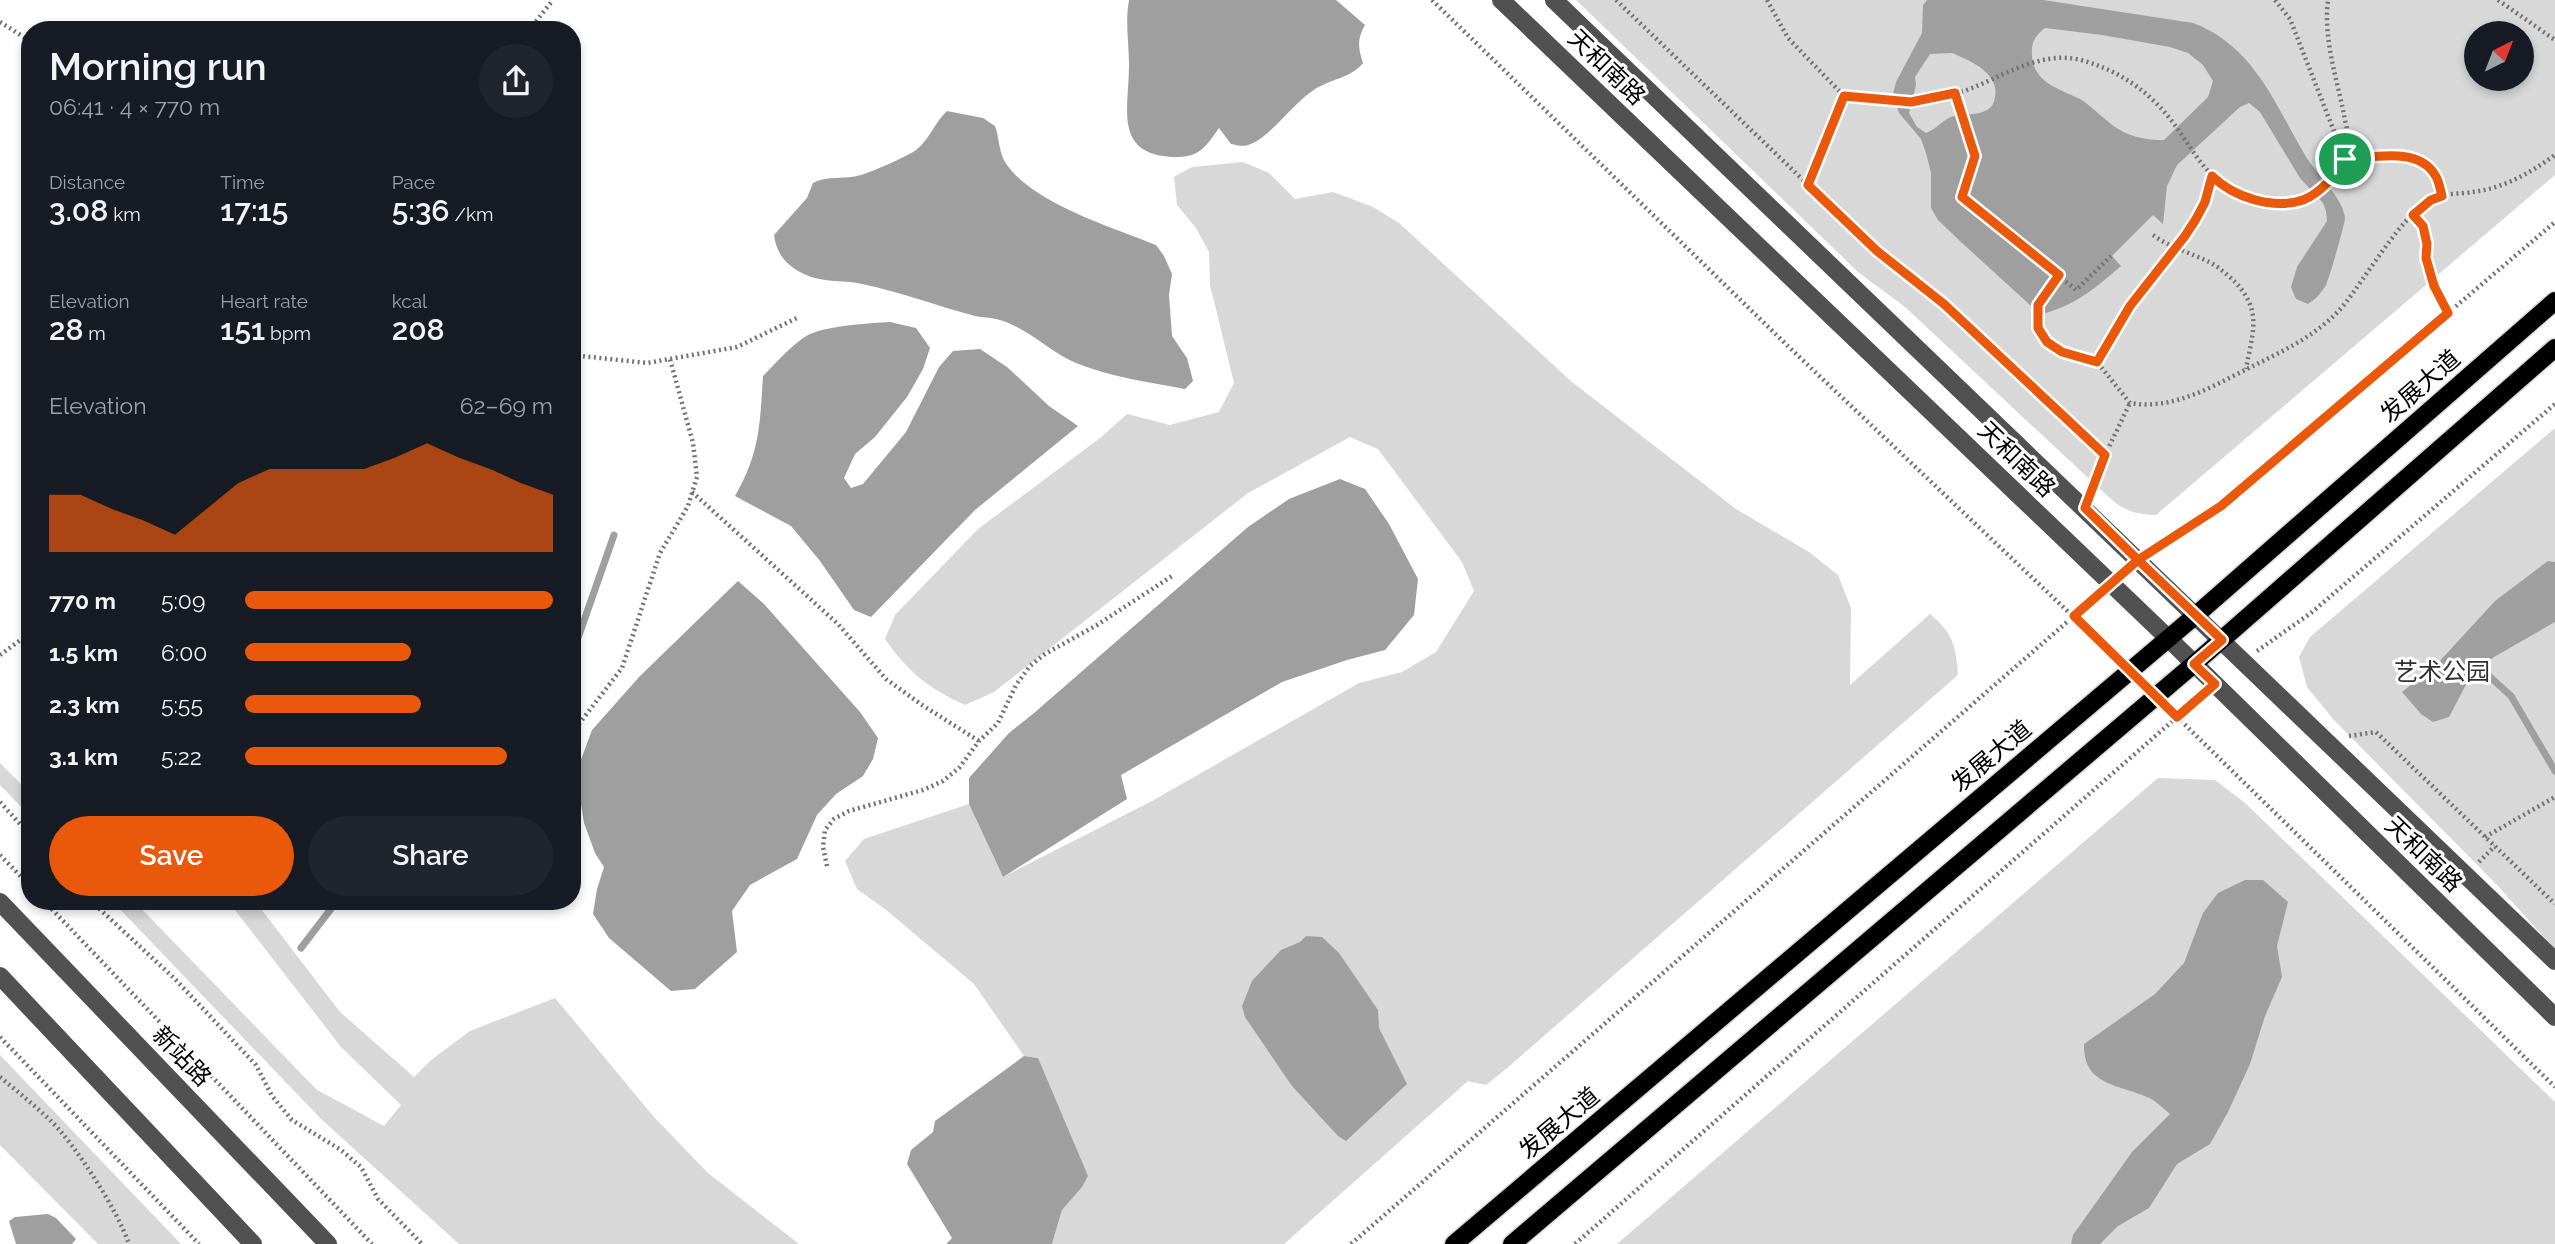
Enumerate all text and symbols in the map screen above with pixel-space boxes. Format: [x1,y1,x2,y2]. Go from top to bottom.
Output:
north arrow [2464,21,2534,91]
map controls [2464,21,2534,91]
street label: 天和南路 [1562,23,1652,111]
text: Morning run [49,44,267,89]
button: share [479,44,553,118]
text: 06:41 · 4 × 770 m [49,93,220,120]
pin [2315,129,2375,189]
icon: arrive [2326,140,2364,178]
text: Distance [49,171,125,193]
text: Time [220,171,265,193]
text: Pace [392,171,435,193]
text: 3.08 [49,193,108,228]
text: 17:15 [220,193,288,228]
text: 5:36 [392,193,450,228]
text: km [108,203,141,225]
text: /km [450,203,493,225]
text: Elevation [49,290,130,312]
text: Heart rate [220,290,308,312]
text: kcal [392,290,427,312]
text: 28 [49,312,84,347]
text: 151 [220,312,265,347]
text: 208 [392,312,445,347]
text: m [84,322,106,344]
text: bpm [265,322,311,344]
street label: 发展大道 [2374,344,2466,428]
text: Elevation [49,392,147,419]
text: 62–69 m [460,392,553,419]
street label: 天和南路 [1972,415,2062,503]
text: 770 m [49,587,116,614]
text: 5:09 [161,587,205,614]
text: 1.5 km [49,639,118,666]
text: 6:00 [161,639,207,666]
park label: 艺术公园 [2394,657,2490,686]
text: 2.3 km [49,691,120,718]
text: 5:55 [161,691,203,718]
street label: 发展大道 [1945,714,2037,798]
text: 3.1 km [49,743,118,770]
text: 5:22 [161,743,202,770]
street label: 天和南路 [2379,810,2469,898]
button: Save [49,816,294,896]
button: Share [308,816,553,896]
street label: 新站路 [147,1020,217,1092]
street label: 发展大道 [1513,1081,1605,1165]

